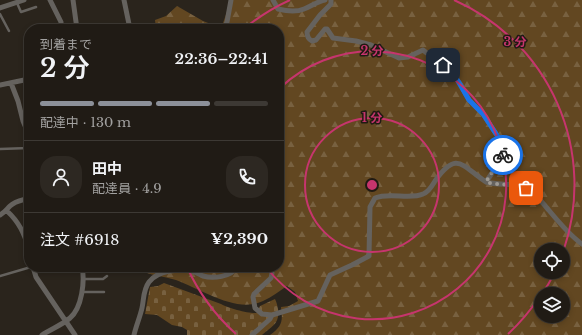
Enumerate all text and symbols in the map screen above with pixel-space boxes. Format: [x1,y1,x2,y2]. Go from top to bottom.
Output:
text: 3 分 [504,34,526,49]
text: 到着まで [40,36,92,53]
text: 2 分 [360,43,384,58]
pin [426,48,460,82]
text: 22:36–22:41 [175,49,268,68]
text: 2 分 [40,52,90,84]
icon: home [432,54,454,76]
text: 1 分 [362,110,382,125]
text: 配達中 · 130 m [40,114,131,131]
courier [483,135,523,175]
icon: bike [492,144,514,166]
button: person [40,156,82,198]
button: phone [226,156,268,198]
text: 田中 [92,159,122,178]
pin [509,171,543,205]
icon: bag [515,177,537,199]
centre of rings [365,178,379,192]
text: 配達員 · 4.9 [92,180,162,197]
text: ¥2,390 [211,229,268,248]
text: 注文 #6918 [40,230,119,249]
map controls [534,243,570,323]
button: locate [534,243,570,279]
button: layers [534,287,570,323]

